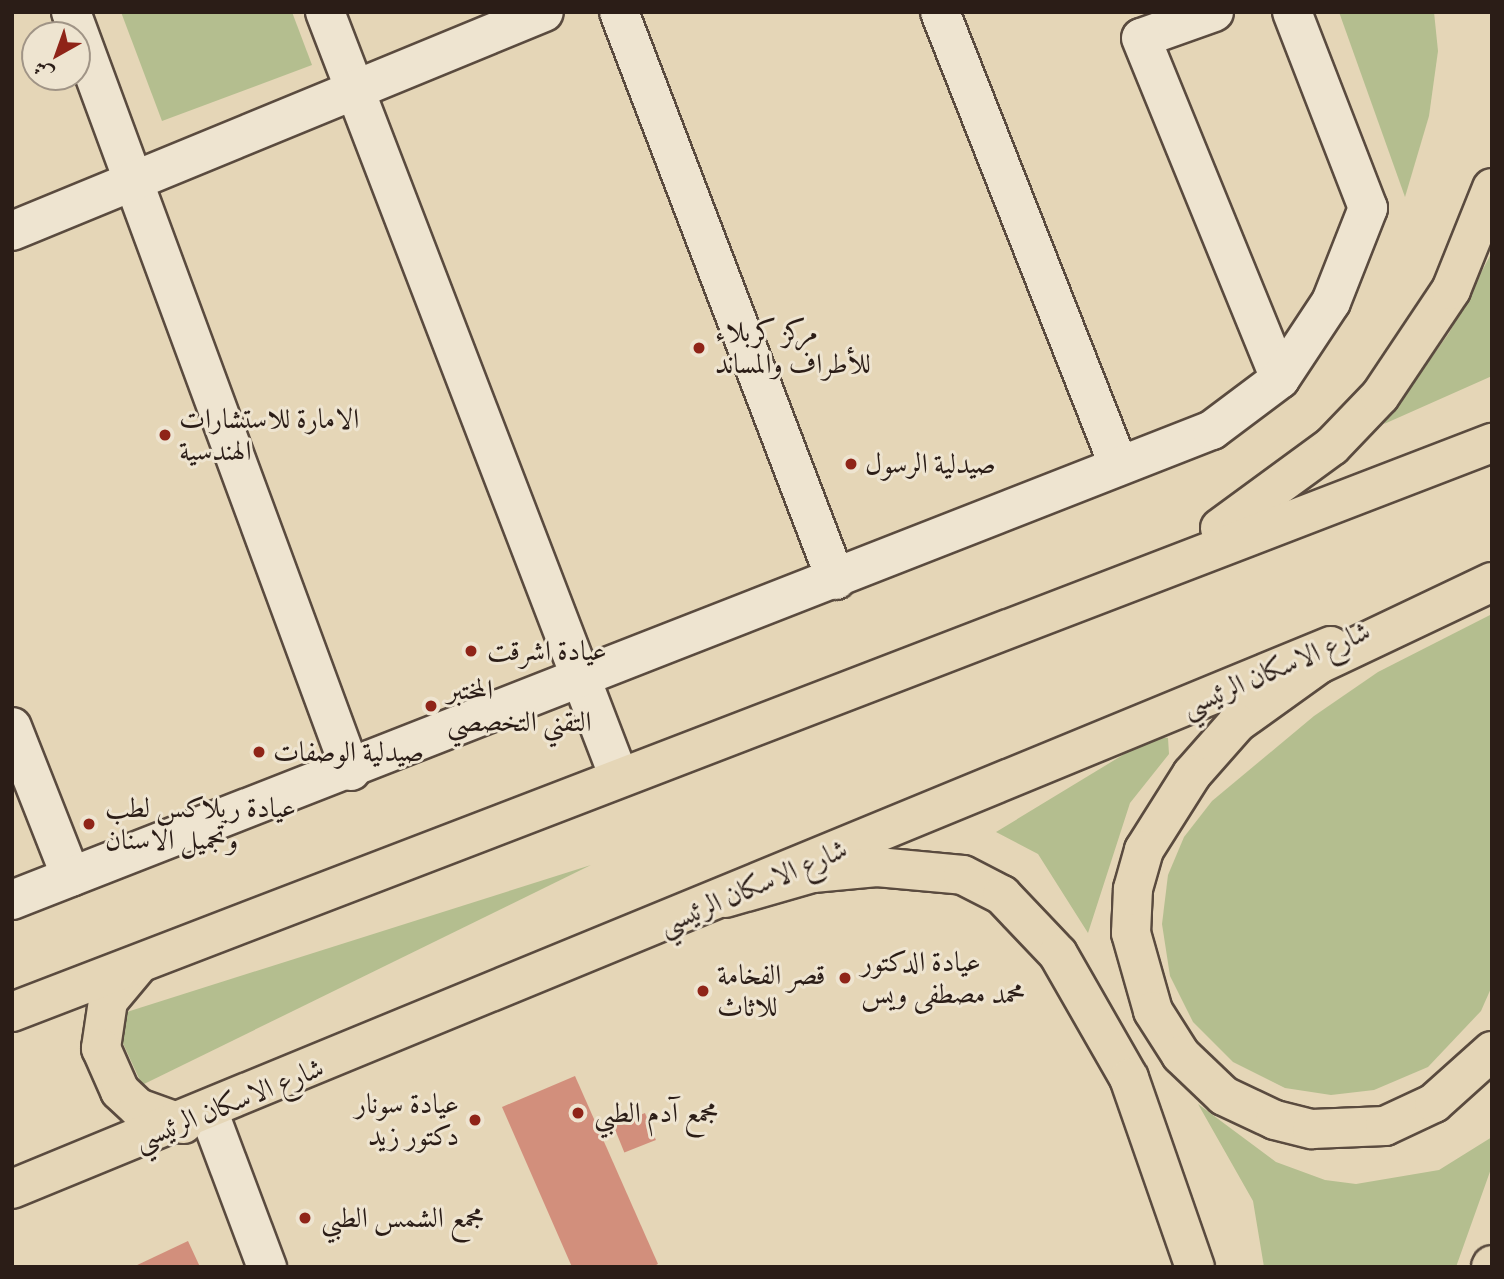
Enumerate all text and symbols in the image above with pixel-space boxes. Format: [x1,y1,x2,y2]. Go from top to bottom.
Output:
north arrow [21,21,91,91]
text: ش [29,56,58,86]
place label: مركز كربلاء للأطراف والمساند [715,315,871,381]
marker: مركز كربلاء للأطراف والمساند [689,338,709,358]
place label: الامارة للاستشارات الهندسية [179,402,359,468]
marker: الامارة للاستشارات الهندسية [157,427,173,443]
place label: صيدلية الرسول [865,447,996,481]
marker: صيدلية الرسول [843,456,859,472]
street label: شارع الاسكان الرئيسي [1177,614,1375,724]
place label: عيادة اشرقت [487,634,607,668]
marker: عيادة اشرقت [461,641,481,661]
place label: المختبر التقني التخصصي [447,673,592,739]
marker: المختبر التقني التخصصي [421,696,441,716]
place label: صيدلية الوصفات [273,735,424,769]
marker: صيدلية الوصفات [251,744,267,760]
place label: عيادة ريلاكس لطب وتجميل الاسنان [105,791,296,857]
marker: عيادة ريلاكس لطب وتجميل الاسنان [79,814,99,834]
street label: شارع الاسكان الرئيسي [654,832,852,942]
place label: عيادة الدكتور محمد مصطفى ويس [861,945,1025,1011]
place label: قصر الفخامة للاثاث [717,958,825,1024]
marker: عيادة الدكتور محمد مصطفى ويس [835,968,855,988]
marker: قصر الفخامة للاثاث [695,983,711,999]
street label: شارع الاسكان الرئيسي [129,1051,329,1157]
place label: عيادة سونار دكتور زيد [355,1087,459,1153]
place label: مجمع آدم الطبي [594,1096,718,1130]
marker: مجمع آدم الطبي [568,1103,588,1123]
marker: عيادة سونار دكتور زيد [465,1110,485,1130]
place label: مجمع الشمس الطبي [321,1201,484,1235]
marker: مجمع الشمس الطبي [295,1208,315,1228]

